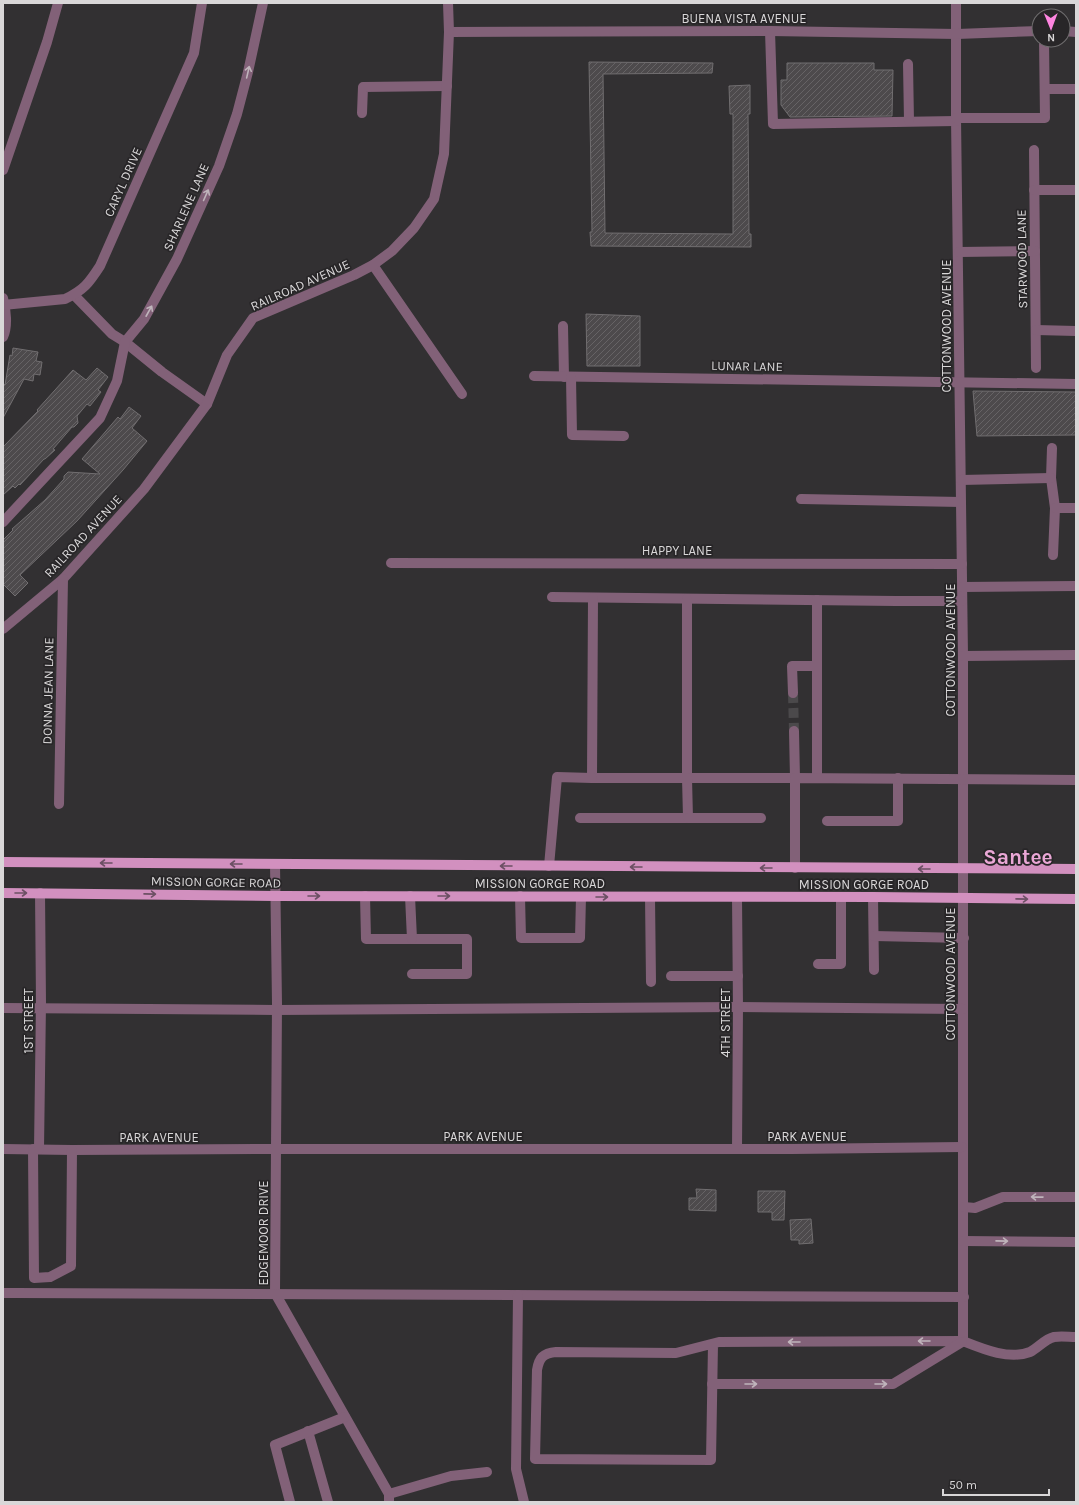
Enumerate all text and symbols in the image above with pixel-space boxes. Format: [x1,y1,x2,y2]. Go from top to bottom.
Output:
north arrow [1031,8,1071,48]
street label: BUENA VISTA AVENUE [681,11,807,26]
text: N [1047,31,1055,44]
one-way arrow [245,66,253,79]
street label: CARYL DRIVE [101,145,145,219]
street label: SHARLENE LANE [160,161,212,253]
one-way arrow [203,189,210,201]
street label: STARWOOD LANE [1014,209,1030,309]
street label: RAILROAD AVENUE [248,256,352,314]
street label: COTTONWOOD AVENUE [939,259,954,393]
one-way arrow [145,305,153,317]
street label: LUNAR LANE [711,358,783,374]
street label: RAILROAD AVENUE [41,492,125,580]
street label: HAPPY LANE [642,543,712,558]
street label: COTTONWOOD AVENUE [943,583,958,717]
street label: DONNA JEAN LANE [40,637,56,745]
district label: Santee [983,845,1053,869]
one-way arrow [100,859,113,867]
one-way arrow [230,860,243,868]
one-way arrow [500,862,513,870]
one-way arrow [630,863,643,871]
one-way arrow [760,864,773,871]
one-way arrow [918,865,931,872]
street label: MISSION GORGE ROAD [151,873,281,891]
street label: MISSION GORGE ROAD [475,876,605,891]
street label: MISSION GORGE ROAD [799,877,929,892]
one-way arrow [14,889,27,897]
one-way arrow [143,890,156,898]
one-way arrow [307,892,320,900]
one-way arrow [437,892,450,900]
one-way arrow [595,893,608,901]
one-way arrow [1015,895,1028,903]
street label: COTTONWOOD AVENUE [943,907,958,1041]
street label: 1ST STREET [21,988,36,1054]
street label: 4TH STREET [718,988,733,1058]
street label: PARK AVENUE [443,1129,523,1144]
street label: PARK AVENUE [767,1129,847,1144]
street label: PARK AVENUE [119,1130,199,1145]
street label: EDGEMOOR DRIVE [256,1180,271,1286]
one-way arrow [1031,1193,1044,1201]
one-way arrow [995,1237,1008,1245]
one-way arrow [788,1338,801,1346]
one-way arrow [918,1338,931,1345]
one-way arrow [744,1380,757,1388]
one-way arrow [874,1380,887,1388]
scale bar [943,1471,1049,1497]
text: 50 m [949,1478,977,1492]

